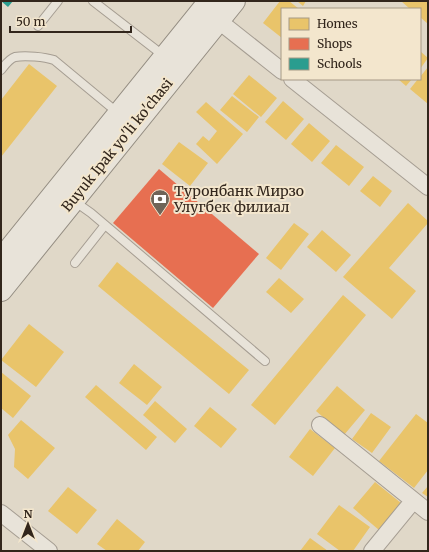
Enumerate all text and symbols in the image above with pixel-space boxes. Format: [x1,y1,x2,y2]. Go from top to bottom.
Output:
scale bar [10,8,131,34]
legend [281,8,421,80]
text: 50 m [16,14,45,29]
text: Homes [317,16,358,31]
text: Shops [317,36,352,51]
text: Schools [317,56,362,71]
street label: Buyuk Ipak yo'li ko'chasi [58,74,177,215]
place label: Туронбанк Мирзо Улугбек филиал [173,182,304,216]
bank icon: Туронбанк Мирзо Улугбек филиал [149,188,171,216]
north arrow [8,504,48,544]
text: N [24,507,33,521]

